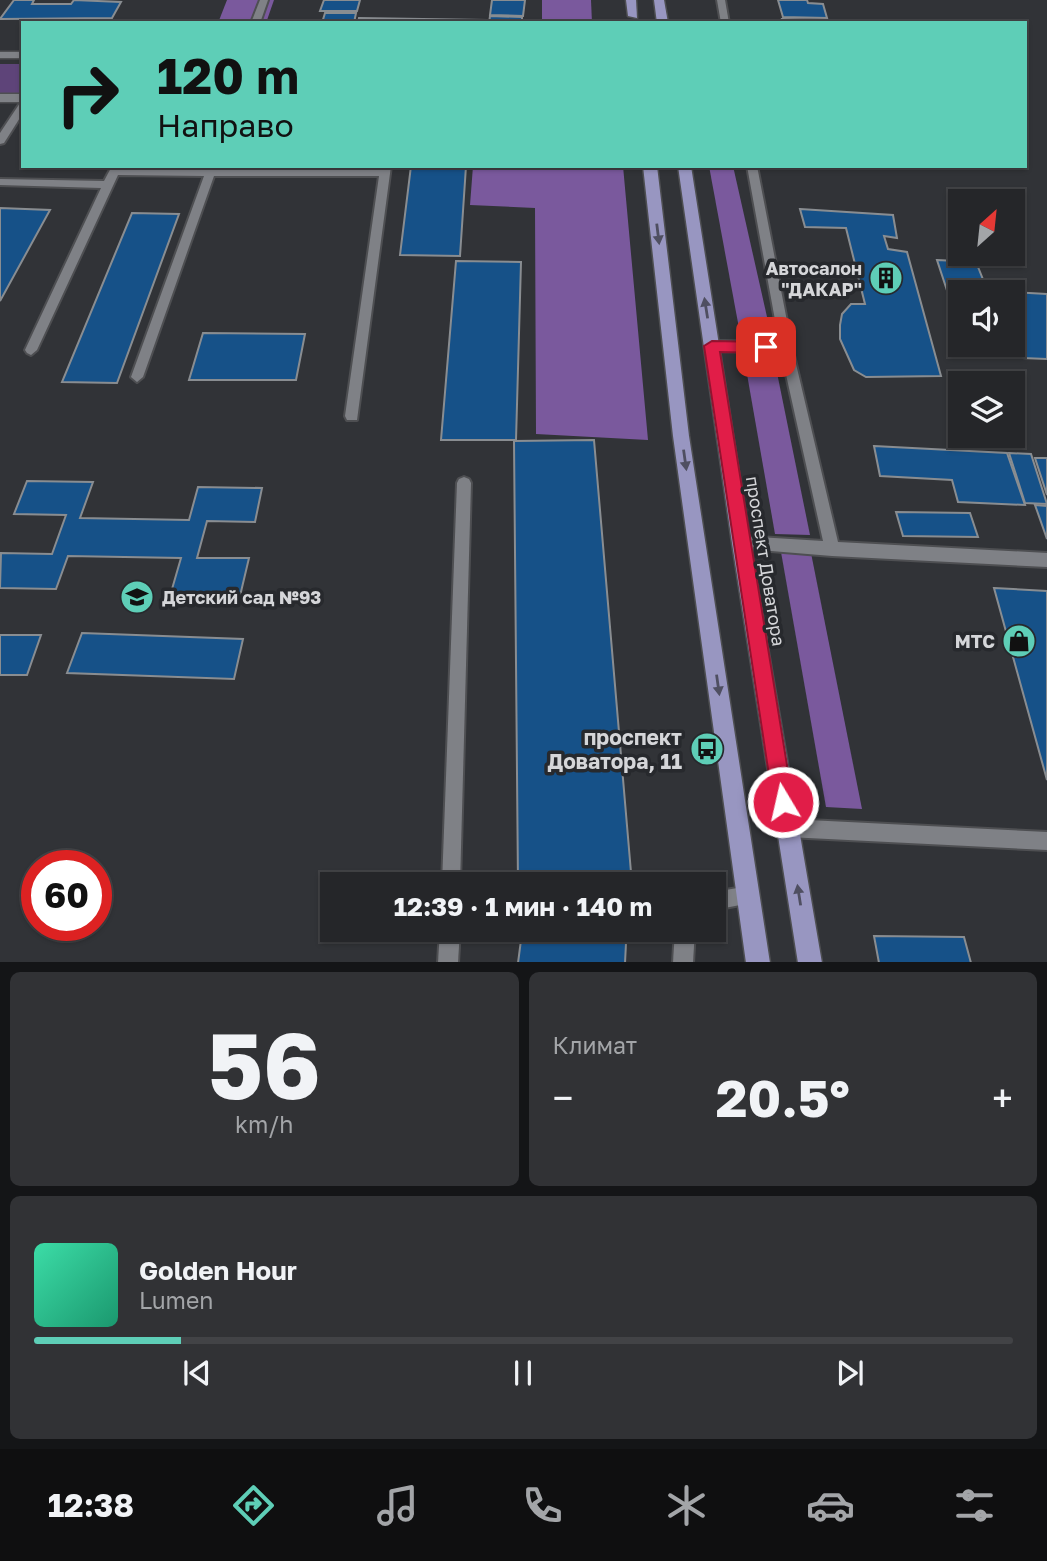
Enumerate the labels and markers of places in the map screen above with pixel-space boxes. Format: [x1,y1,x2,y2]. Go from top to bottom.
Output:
place label: Автосалон "ДАКАР" [766,257,862,300]
building icon: Автосалон "ДАКАР" [867,259,905,297]
pin [736,317,796,377]
school or university icon: Детский сад №93 [118,578,156,616]
place label: Детский сад №93 [162,586,321,608]
shop icon: МТС [1000,622,1038,660]
place label: МТС [955,630,995,652]
place label: проспект Доватора, 11 [547,724,682,774]
bus stop icon: проспект Доватора, 11 [688,730,726,768]

